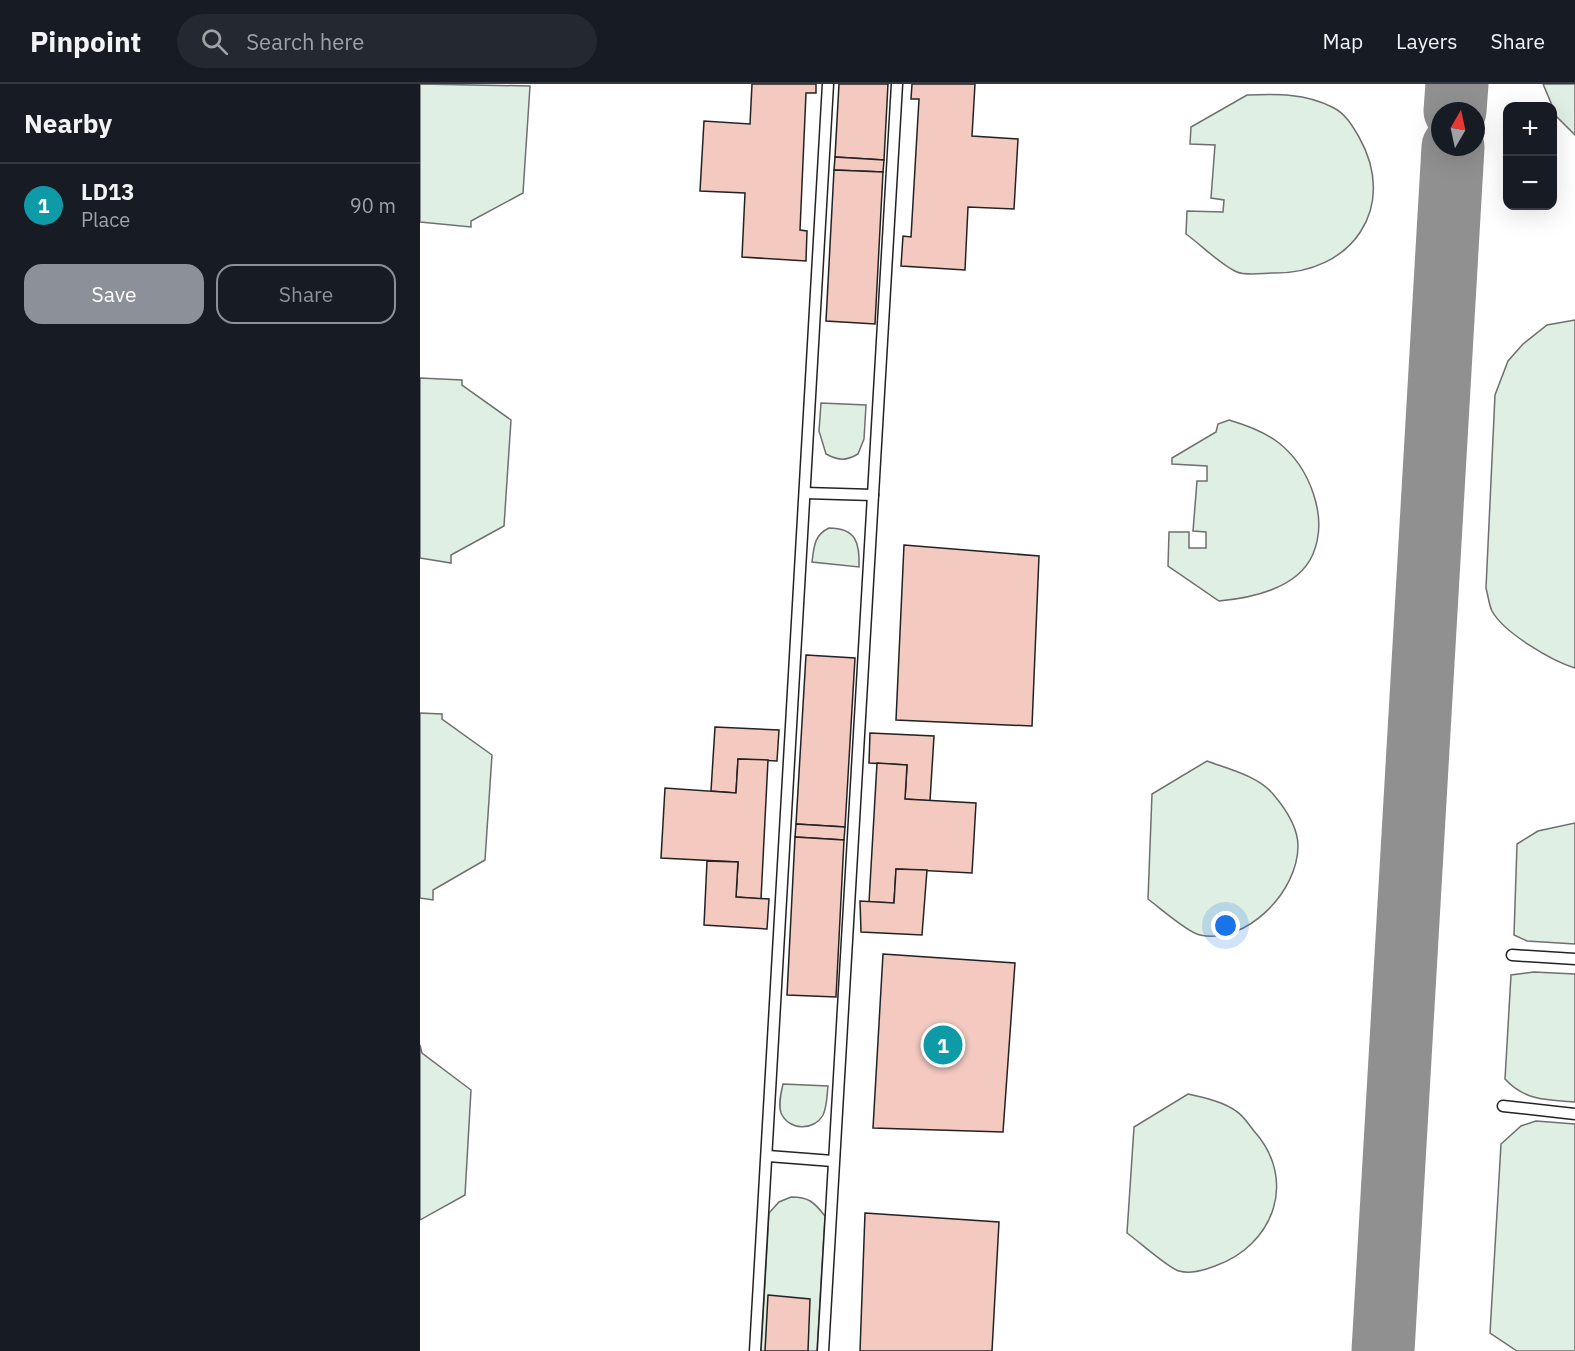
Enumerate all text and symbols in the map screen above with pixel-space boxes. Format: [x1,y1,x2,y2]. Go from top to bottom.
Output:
search box [177,14,597,68]
text: Pinpoint [30,23,141,60]
icon: search [198,25,231,58]
text: Search here [246,27,364,56]
text: Map [1323,27,1363,55]
text: Layers [1396,27,1458,55]
text: Share [1491,27,1545,55]
north arrow [1431,102,1485,156]
map controls [1503,102,1557,210]
button: + [1503,102,1557,156]
text: Nearby [24,106,112,140]
button: − [1503,156,1557,210]
text: LD13 [81,177,134,206]
text: 1 [38,192,50,219]
text: 90 m [350,192,396,219]
text: Place [81,206,130,233]
button: Save [24,264,204,324]
button: Share [216,264,396,324]
your location [1211,911,1240,940]
pin: 1 [924,1022,962,1068]

